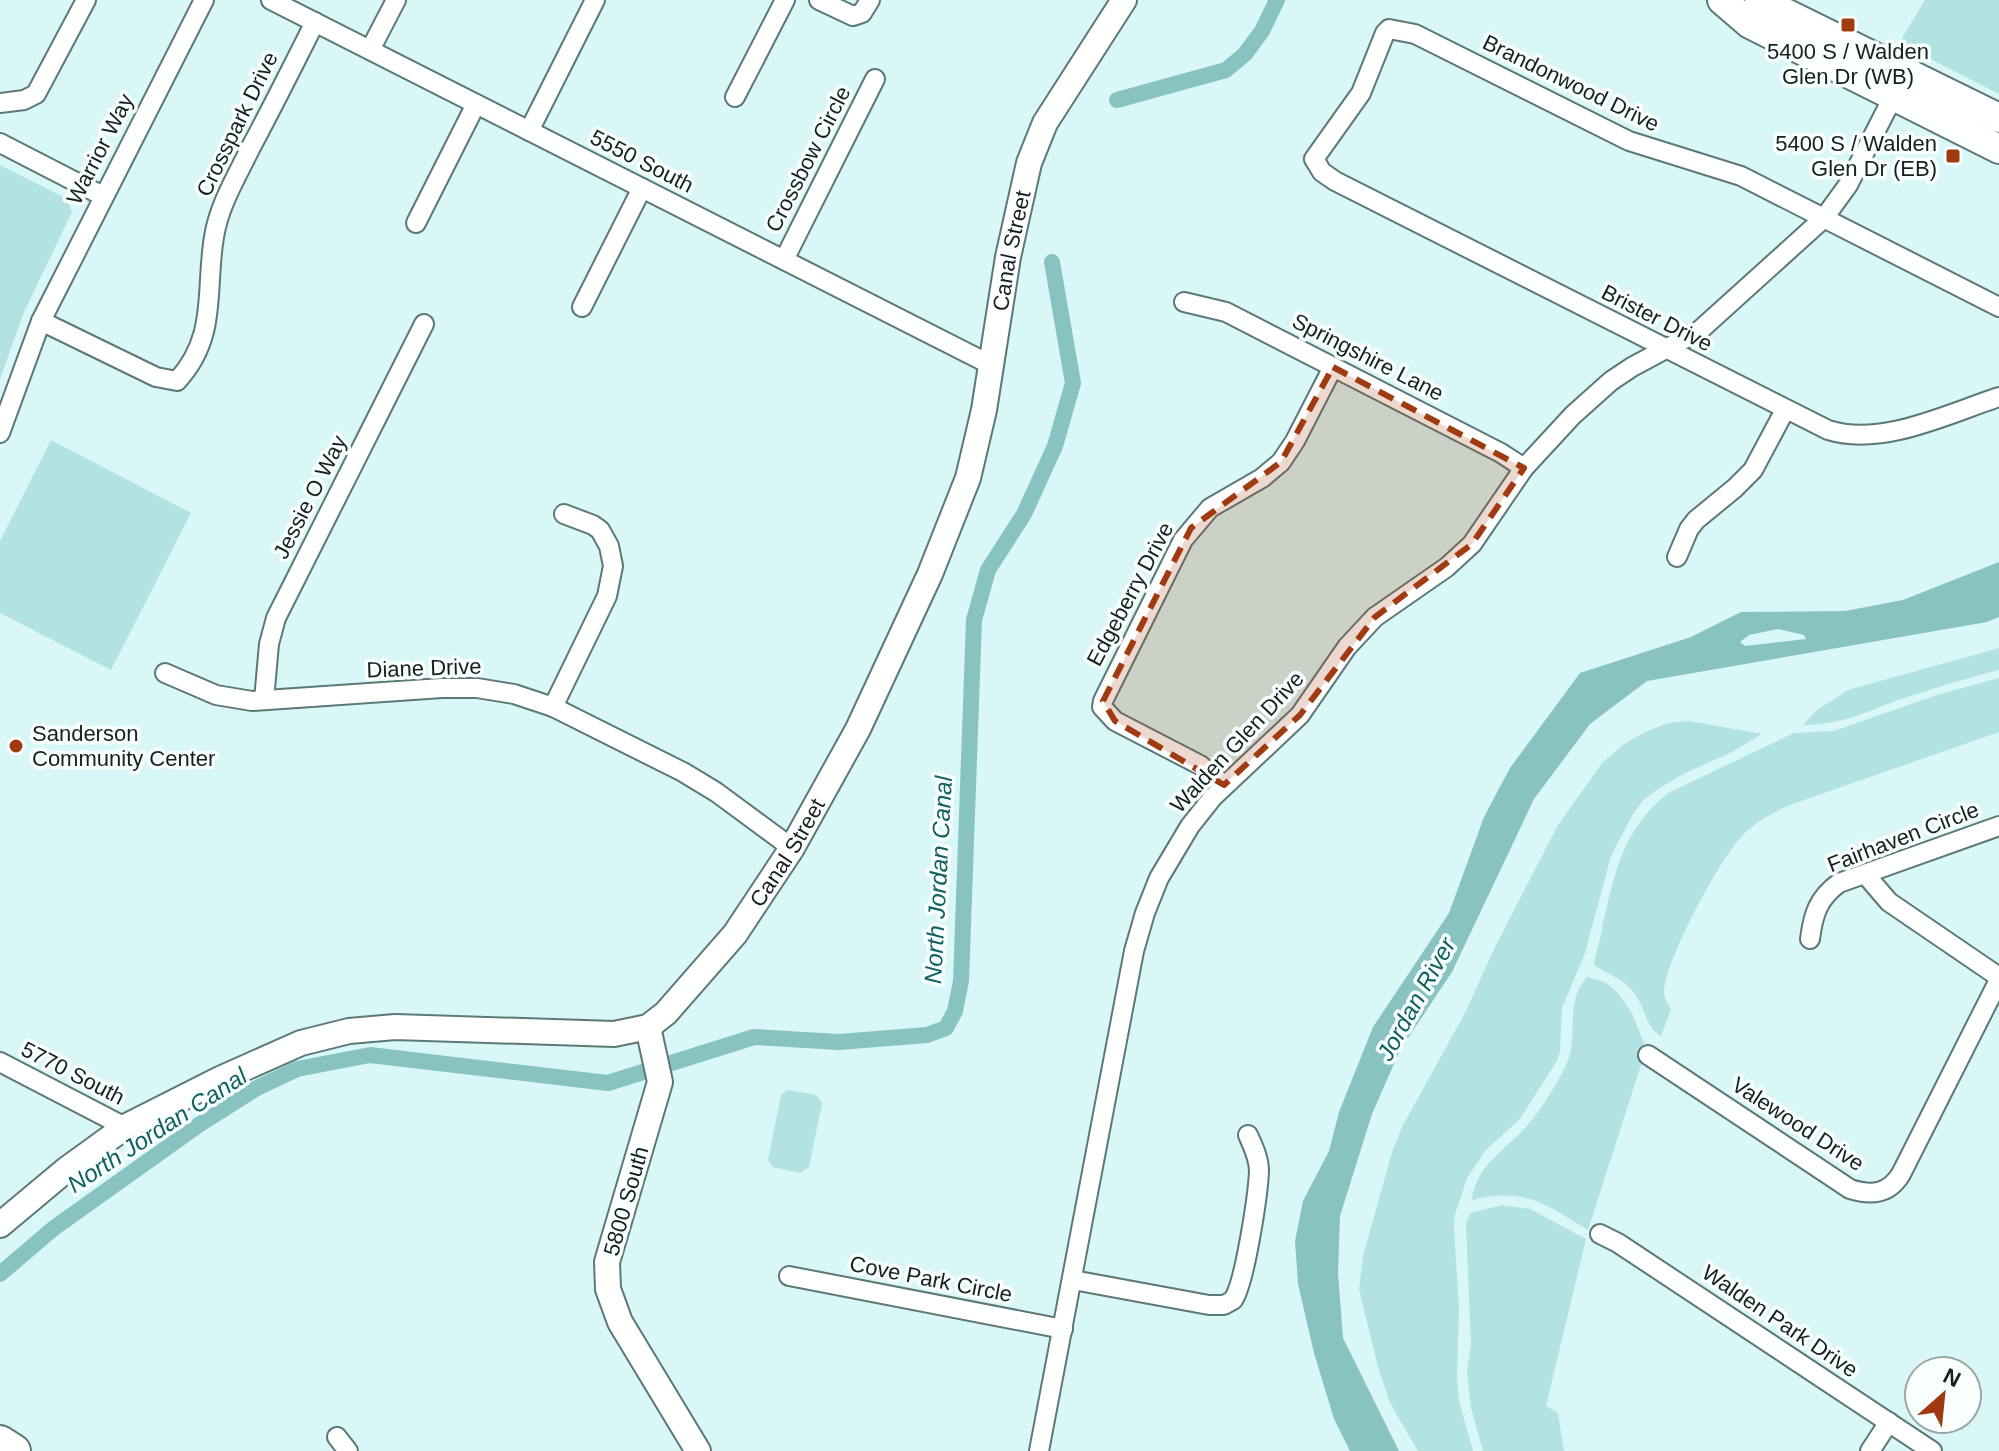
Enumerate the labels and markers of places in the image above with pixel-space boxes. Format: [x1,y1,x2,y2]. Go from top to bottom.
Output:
marker: 5400 S / Walden Glen Dr (WB) [1839,16,1857,34]
place label: 5400 S / Walden Glen Dr (WB) [1767,39,1929,89]
place label: 5400 S / Walden Glen Dr (EB) [1775,131,1937,181]
marker: 5400 S / Walden Glen Dr (EB) [1944,147,1962,165]
place label: Sanderson Community Center [32,721,215,771]
marker: Sanderson Community Center [7,737,25,755]

